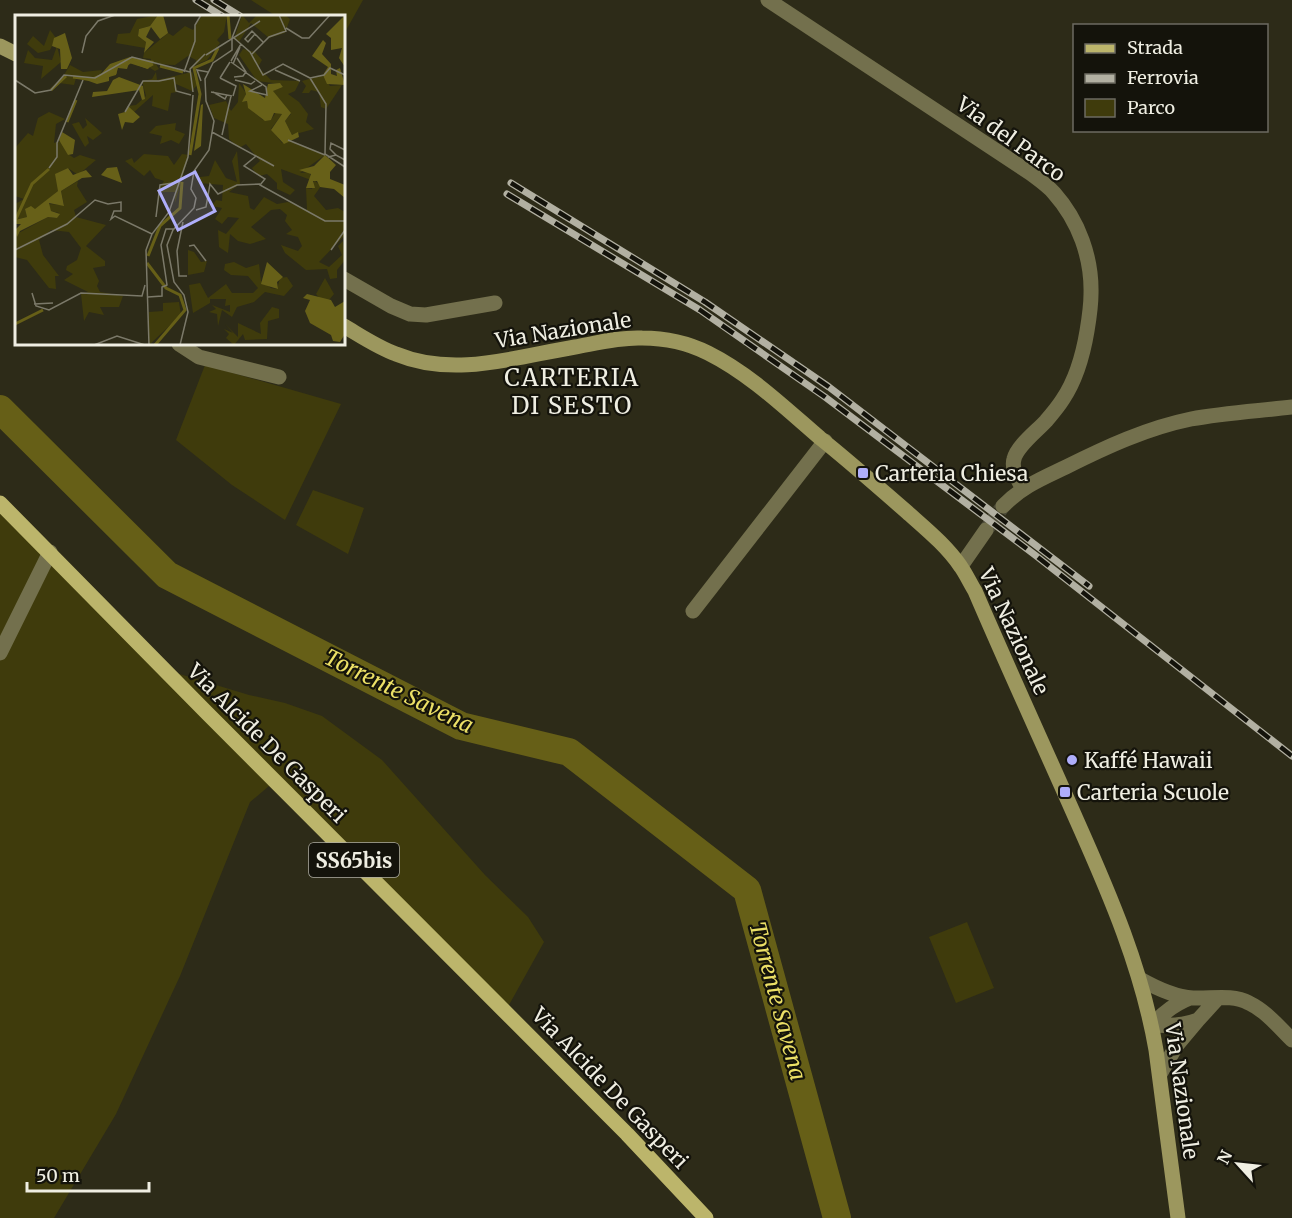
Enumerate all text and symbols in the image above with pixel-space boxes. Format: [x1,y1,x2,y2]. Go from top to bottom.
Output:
inset map [15,15,345,345]
legend [1073,24,1268,132]
text: Strada [1127,36,1183,59]
text: Ferrovia [1127,66,1199,89]
street label: Via del Parco [950,90,1071,188]
text: Parco [1127,96,1175,119]
street label: Via Nazionale [492,306,633,354]
district label: CARTERIA DI SESTO [504,362,640,421]
place label: Carteria Chiesa [875,460,1028,487]
marker: Carteria Chiesa [856,466,870,480]
street label: Via Nazionale [972,562,1055,699]
water label: Torrente Savena [320,643,478,739]
street label: Via Alcide De Gasperi [181,657,352,828]
place label: Kaffé Hawaii [1084,747,1213,774]
marker: Kaffé Hawaii [1065,753,1079,767]
place label: Carteria Scuole [1077,779,1229,806]
marker: Carteria Scuole [1058,785,1072,799]
road number: SS65bis [309,843,399,877]
water label: Torrente Savena [743,919,813,1083]
street label: Via Alcide De Gasperi [525,1001,694,1175]
street label: Via Nazionale [1159,1020,1205,1161]
north arrow [1208,1134,1268,1194]
text: N [1213,1147,1237,1167]
scale bar [27,1155,148,1193]
text: 50 m [36,1164,80,1187]

